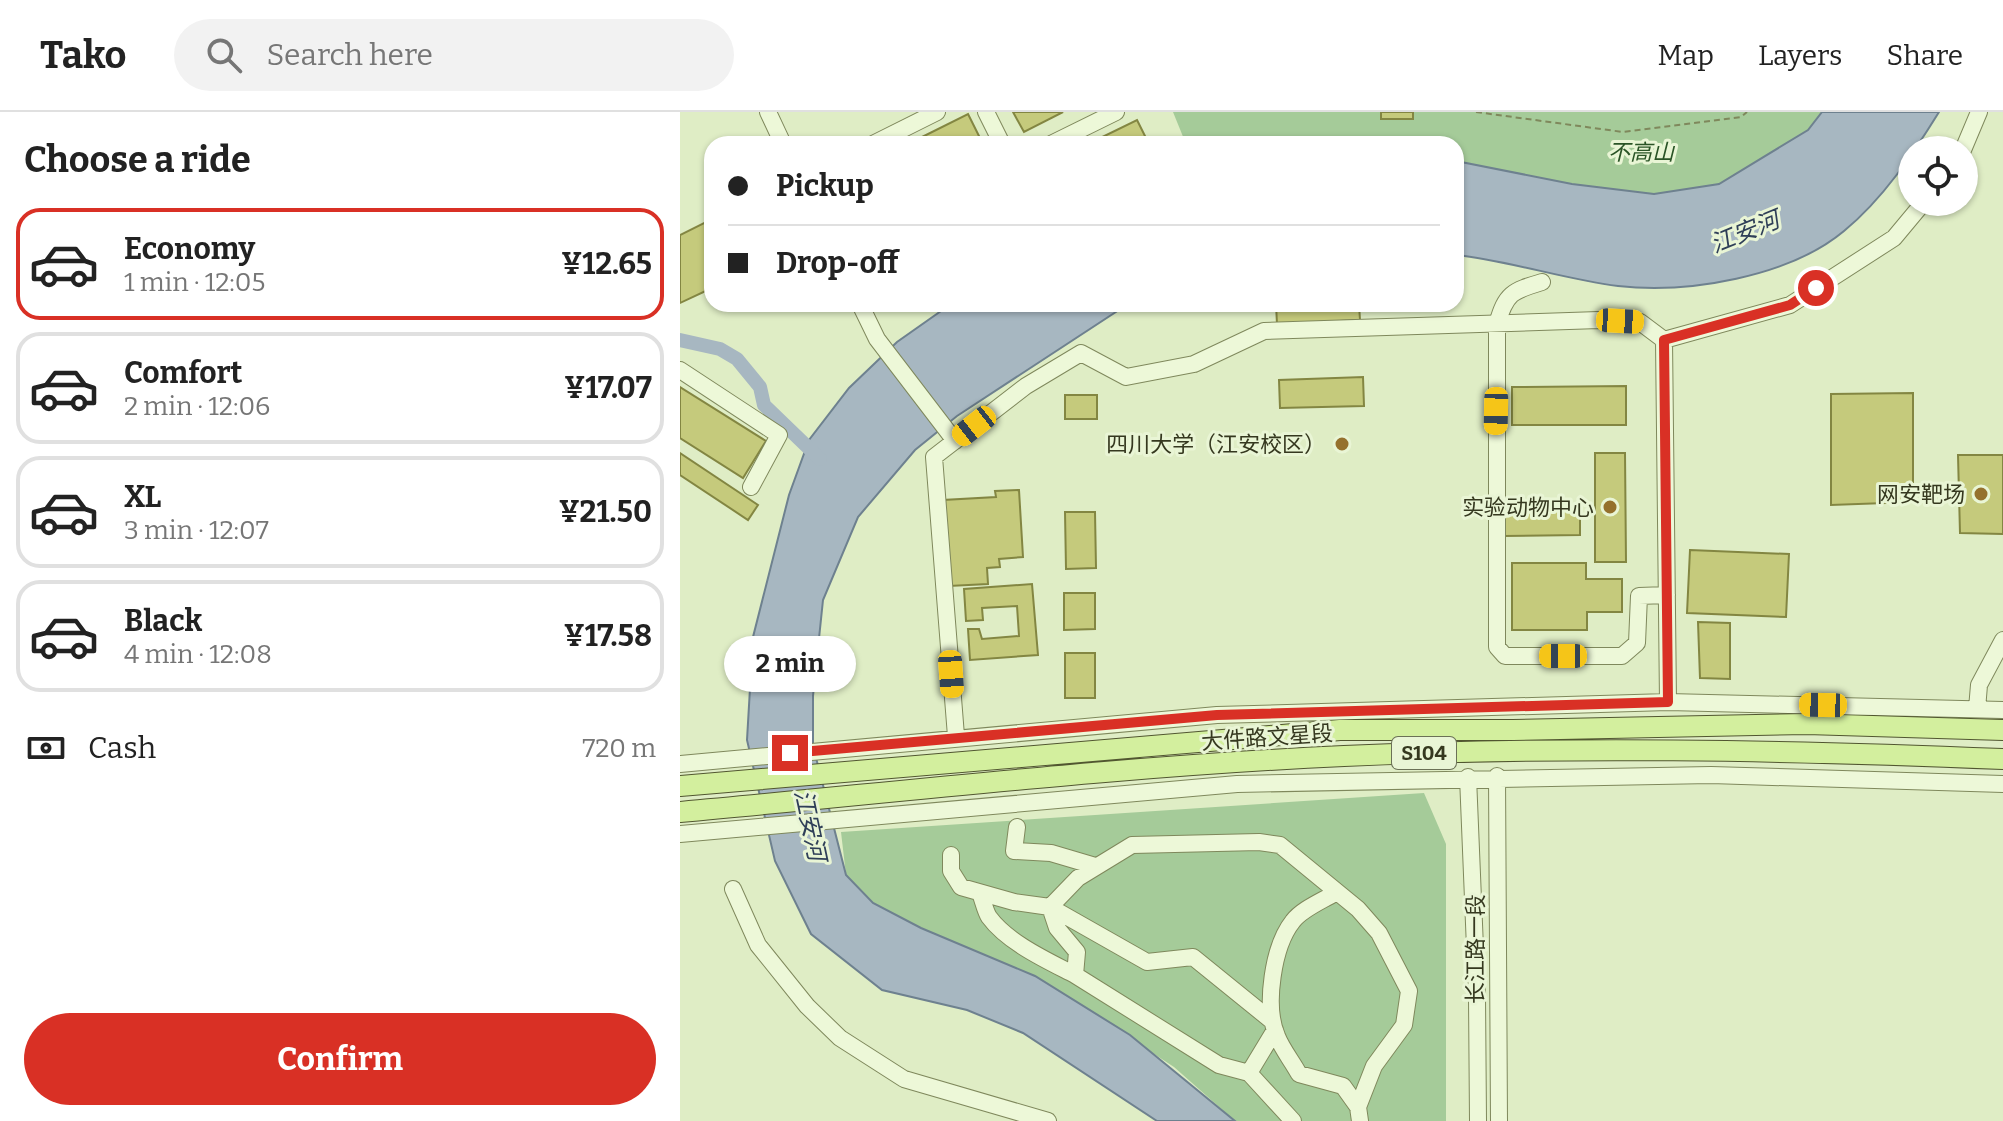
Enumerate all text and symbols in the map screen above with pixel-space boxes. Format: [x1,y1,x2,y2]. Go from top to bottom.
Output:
search box [174,19,734,91]
text: Tako [40,32,126,78]
icon: search [202,33,246,77]
text: Search here [266,37,433,73]
text: Map [1657,39,1714,72]
text: Layers [1758,39,1842,72]
text: Share [1886,39,1963,72]
map controls [1898,136,1978,216]
button: locate [1898,136,1978,216]
text: Choose a ride [24,138,251,182]
park label: 不高山 [1608,139,1676,166]
text: Pickup [776,168,874,204]
water label: 江安河 [1706,204,1787,258]
icon: car [28,228,100,300]
text: Economy [124,231,255,267]
text: Drop-off [776,245,898,281]
text: ¥12.65 [561,246,652,282]
text: 1 min · 12:05 [124,267,265,298]
route start [1798,270,1834,306]
car [1595,308,1645,334]
icon: car [28,352,100,424]
text: Comfort [124,355,242,391]
text: ¥17.07 [564,370,652,406]
car [1484,387,1508,435]
text: 2 min · 12:06 [124,391,270,422]
car [948,402,1000,450]
place label: 四川大学（江安校区） [1106,431,1326,458]
marker: 四川大学（江安校区） [1333,435,1351,453]
icon: car [28,476,100,548]
text: XL [124,479,161,515]
place label: 网安靶场 [1877,481,1965,508]
marker: 网安靶场 [1972,485,1990,503]
text: ¥21.50 [559,494,652,530]
place label: 实验动物中心 [1462,494,1594,521]
marker: 实验动物中心 [1601,498,1619,516]
text: 3 min · 12:07 [124,515,269,546]
icon: car [28,600,100,672]
text: Black [124,603,202,639]
text: ¥17.58 [564,618,652,654]
callout: 2 min [724,637,856,693]
text: 4 min · 12:08 [124,639,272,670]
car [1539,644,1587,668]
text: 2 min [755,648,825,679]
car [937,649,965,699]
car [1799,693,1847,717]
street label: 大件路文星段 [1200,719,1334,756]
icon: cash [24,726,68,770]
text: Cash [88,730,156,766]
text: 720 m [582,733,656,764]
route end [772,735,808,771]
road number: S104 [1392,737,1456,769]
water label: 江安河 [789,787,832,867]
street label: 长江路一段 [1462,894,1489,1004]
button: Confirm [24,1013,656,1105]

